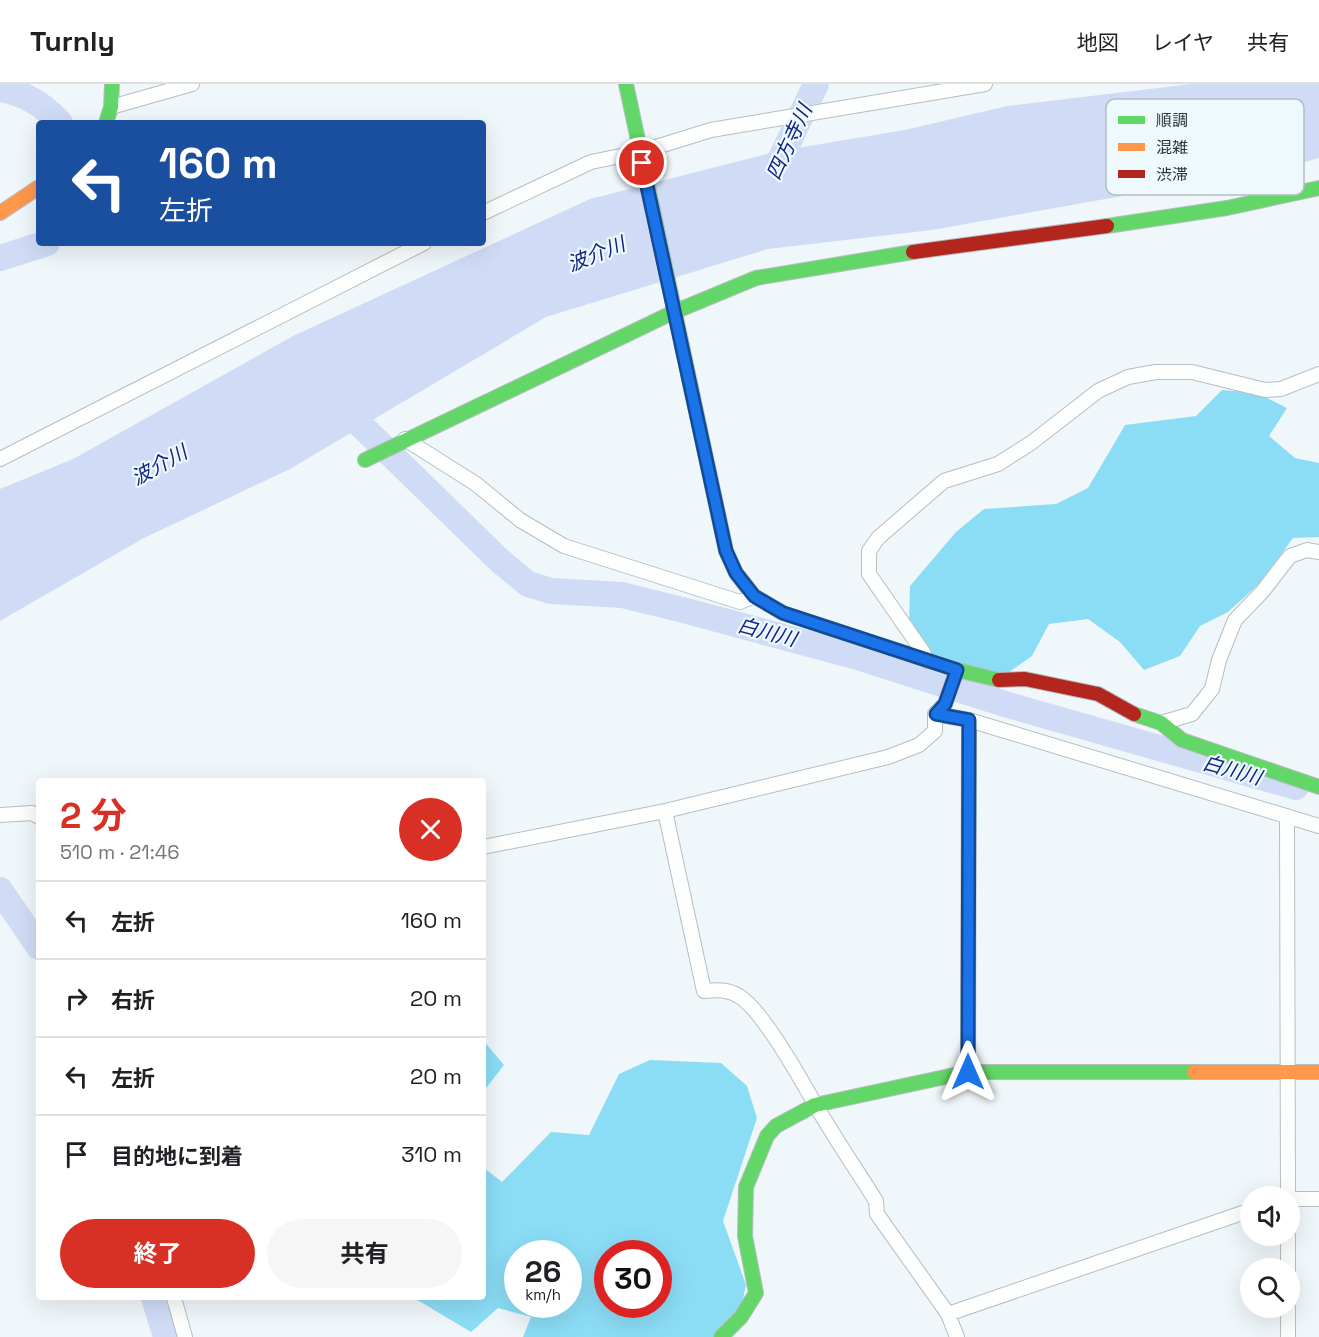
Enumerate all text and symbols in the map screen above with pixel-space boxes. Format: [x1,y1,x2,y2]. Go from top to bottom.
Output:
text: Turnly [30,23,115,59]
text: 地図 [1077,29,1119,56]
text: レイヤ [1152,29,1214,56]
text: 共有 [1247,29,1289,56]
water label: 四方寺川 [760,98,819,184]
legend [1106,99,1304,195]
text: 順調 [1156,110,1188,131]
text: 160 m [159,137,278,190]
pin [616,137,667,188]
text: 混雑 [1156,137,1188,158]
icon: left [60,144,138,222]
icon: arrive [625,146,658,179]
text: 渋滞 [1156,164,1188,185]
text: 左折 [159,193,213,228]
water label: 波介川 [563,230,631,277]
water label: 波介川 [126,438,193,491]
water label: 白川川 [735,612,801,653]
water label: 白川川 [1200,749,1266,791]
text: 2 分 [60,793,127,839]
button: close [399,798,462,861]
text: 510 m · 21:46 [60,839,179,865]
icon: left [60,904,93,937]
text: 160 m [401,906,462,934]
text: 左折 [111,908,155,936]
icon: right [60,982,93,1015]
text: 20 m [410,984,462,1012]
text: 右折 [111,986,155,1014]
position arrow [936,1040,1000,1104]
icon: left [60,1060,93,1093]
text: 20 m [410,1062,462,1090]
text: 左折 [111,1064,155,1092]
icon: arrive [60,1138,93,1171]
text: 310 m [401,1140,462,1168]
text: 目的地に到着 [111,1142,243,1170]
map controls [1240,1186,1300,1318]
button: sound [1240,1186,1300,1246]
button: 終了 [60,1219,255,1288]
button: 共有 [267,1219,462,1288]
speed limit sign: 30 [594,1240,672,1318]
text: 26 [525,1252,561,1291]
button: search [1240,1258,1300,1318]
text: km/h [525,1285,561,1304]

